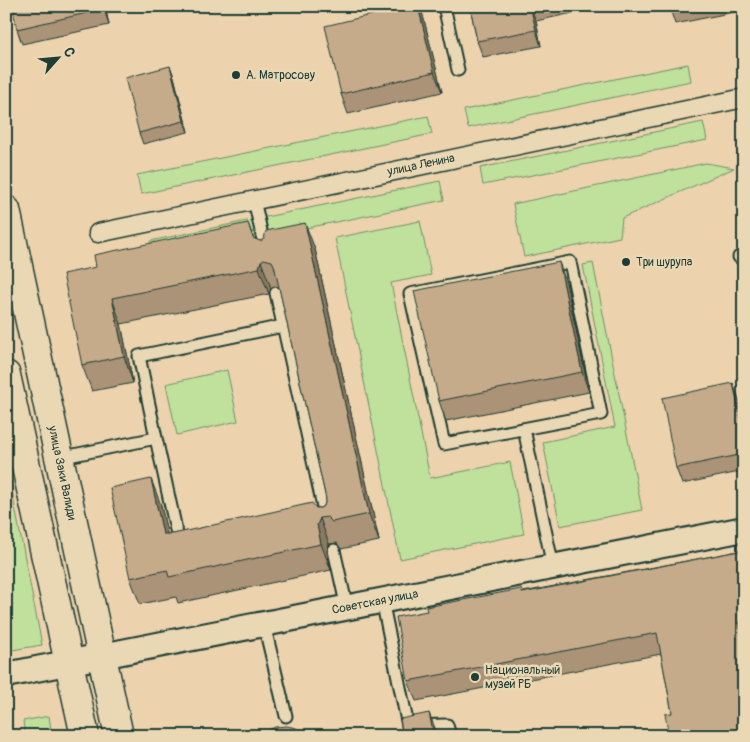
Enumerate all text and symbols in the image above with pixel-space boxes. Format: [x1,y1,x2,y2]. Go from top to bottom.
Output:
north arrow [32,32,82,82]
text: С [60,45,79,60]
place label: А. Матросову [246,68,315,83]
marker: А. Матросову [230,69,242,81]
street label: улица Ленина [385,150,456,180]
place label: Три шурупа [636,255,693,270]
marker: Три шурупа [620,256,632,268]
street label: улица Заки Валиди [44,424,79,522]
street label: Советская улица [331,586,420,618]
place label: Национальный музей РБ [485,663,561,692]
marker: Национальный музей РБ [469,671,481,683]

